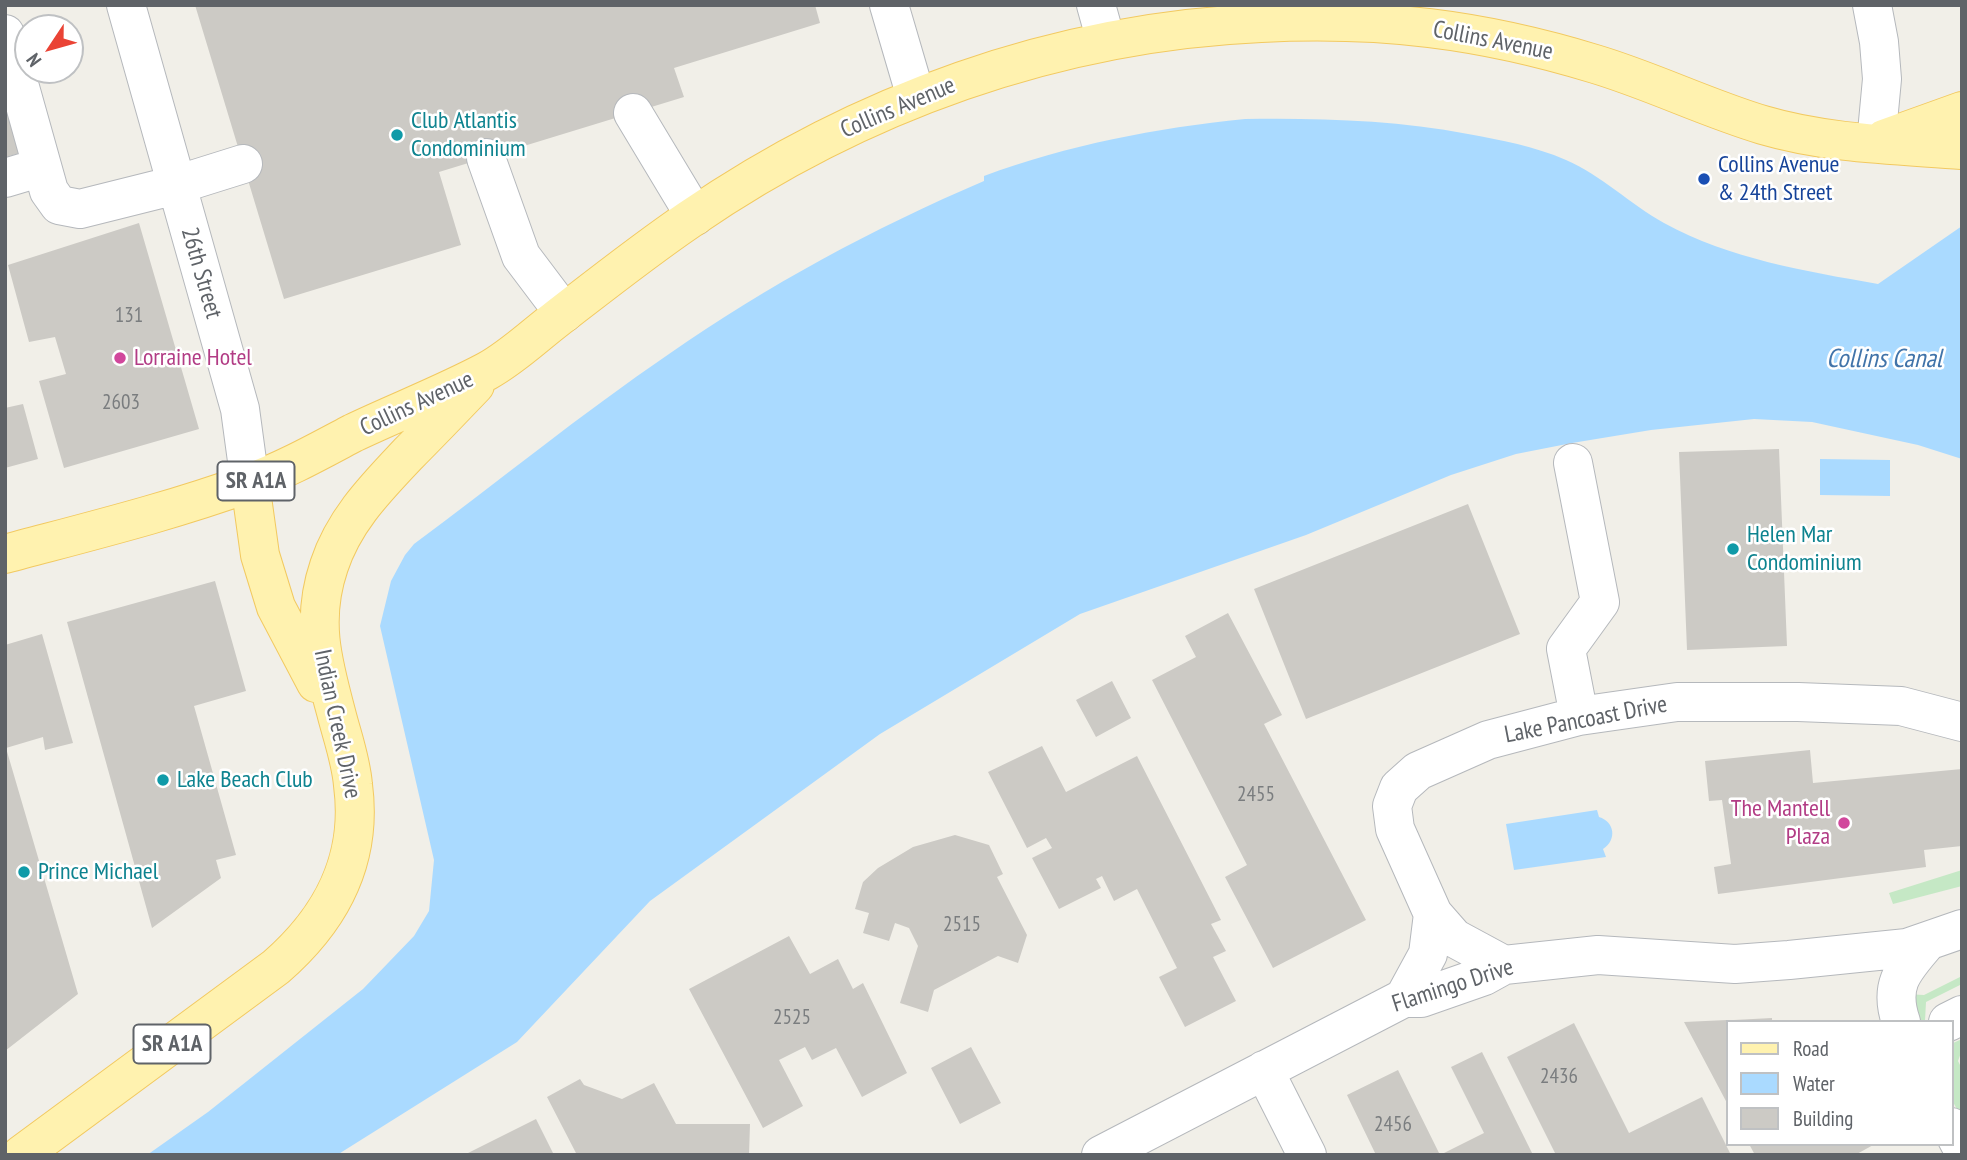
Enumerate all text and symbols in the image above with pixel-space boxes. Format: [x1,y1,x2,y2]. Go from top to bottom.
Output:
north arrow [14,14,84,84]
street label: Collins Avenue [1431,15,1555,67]
text: N [21,49,46,71]
street label: Collins Avenue [836,71,960,145]
place label: Club Atlantis Condominium [411,107,526,163]
marker: Club Atlantis Condominium [389,127,405,143]
place label: Collins Avenue & 24th Street [1718,151,1840,207]
marker: Collins Avenue & 24th Street [1696,171,1712,187]
street label: 26th Street [174,224,228,322]
house number: 131 [115,303,143,329]
place label: Lorraine Hotel [134,344,252,372]
water label: Collins Canal [1826,344,1942,376]
marker: Lorraine Hotel [112,350,128,366]
street label: Collins Avenue [356,365,478,443]
house number: 2603 [102,390,140,416]
road number: SR A1A [218,461,294,500]
place label: Helen Mar Condominium [1747,521,1862,577]
marker: Helen Mar Condominium [1725,541,1741,557]
street label: Indian Creek Drive [307,647,367,801]
street label: Lake Pancoast Drive [1502,690,1670,750]
place label: Lake Beach Club [177,766,313,794]
marker: Lake Beach Club [155,772,171,788]
house number: 2455 [1237,782,1275,808]
place label: The Mantell Plaza [1731,795,1830,851]
marker: The Mantell Plaza [1836,815,1852,831]
place label: Prince Michael [38,858,158,886]
marker: Prince Michael [16,864,32,880]
house number: 2515 [943,912,981,938]
street label: Flamingo Drive [1389,953,1517,1019]
house number: 2525 [773,1005,811,1031]
legend [1726,1020,1953,1146]
road number: SR A1A [134,1024,210,1064]
text: Road [1793,1035,1829,1062]
house number: 2436 [1540,1064,1578,1090]
text: Water [1793,1070,1835,1097]
text: Building [1793,1105,1853,1132]
house number: 2456 [1374,1112,1412,1138]

